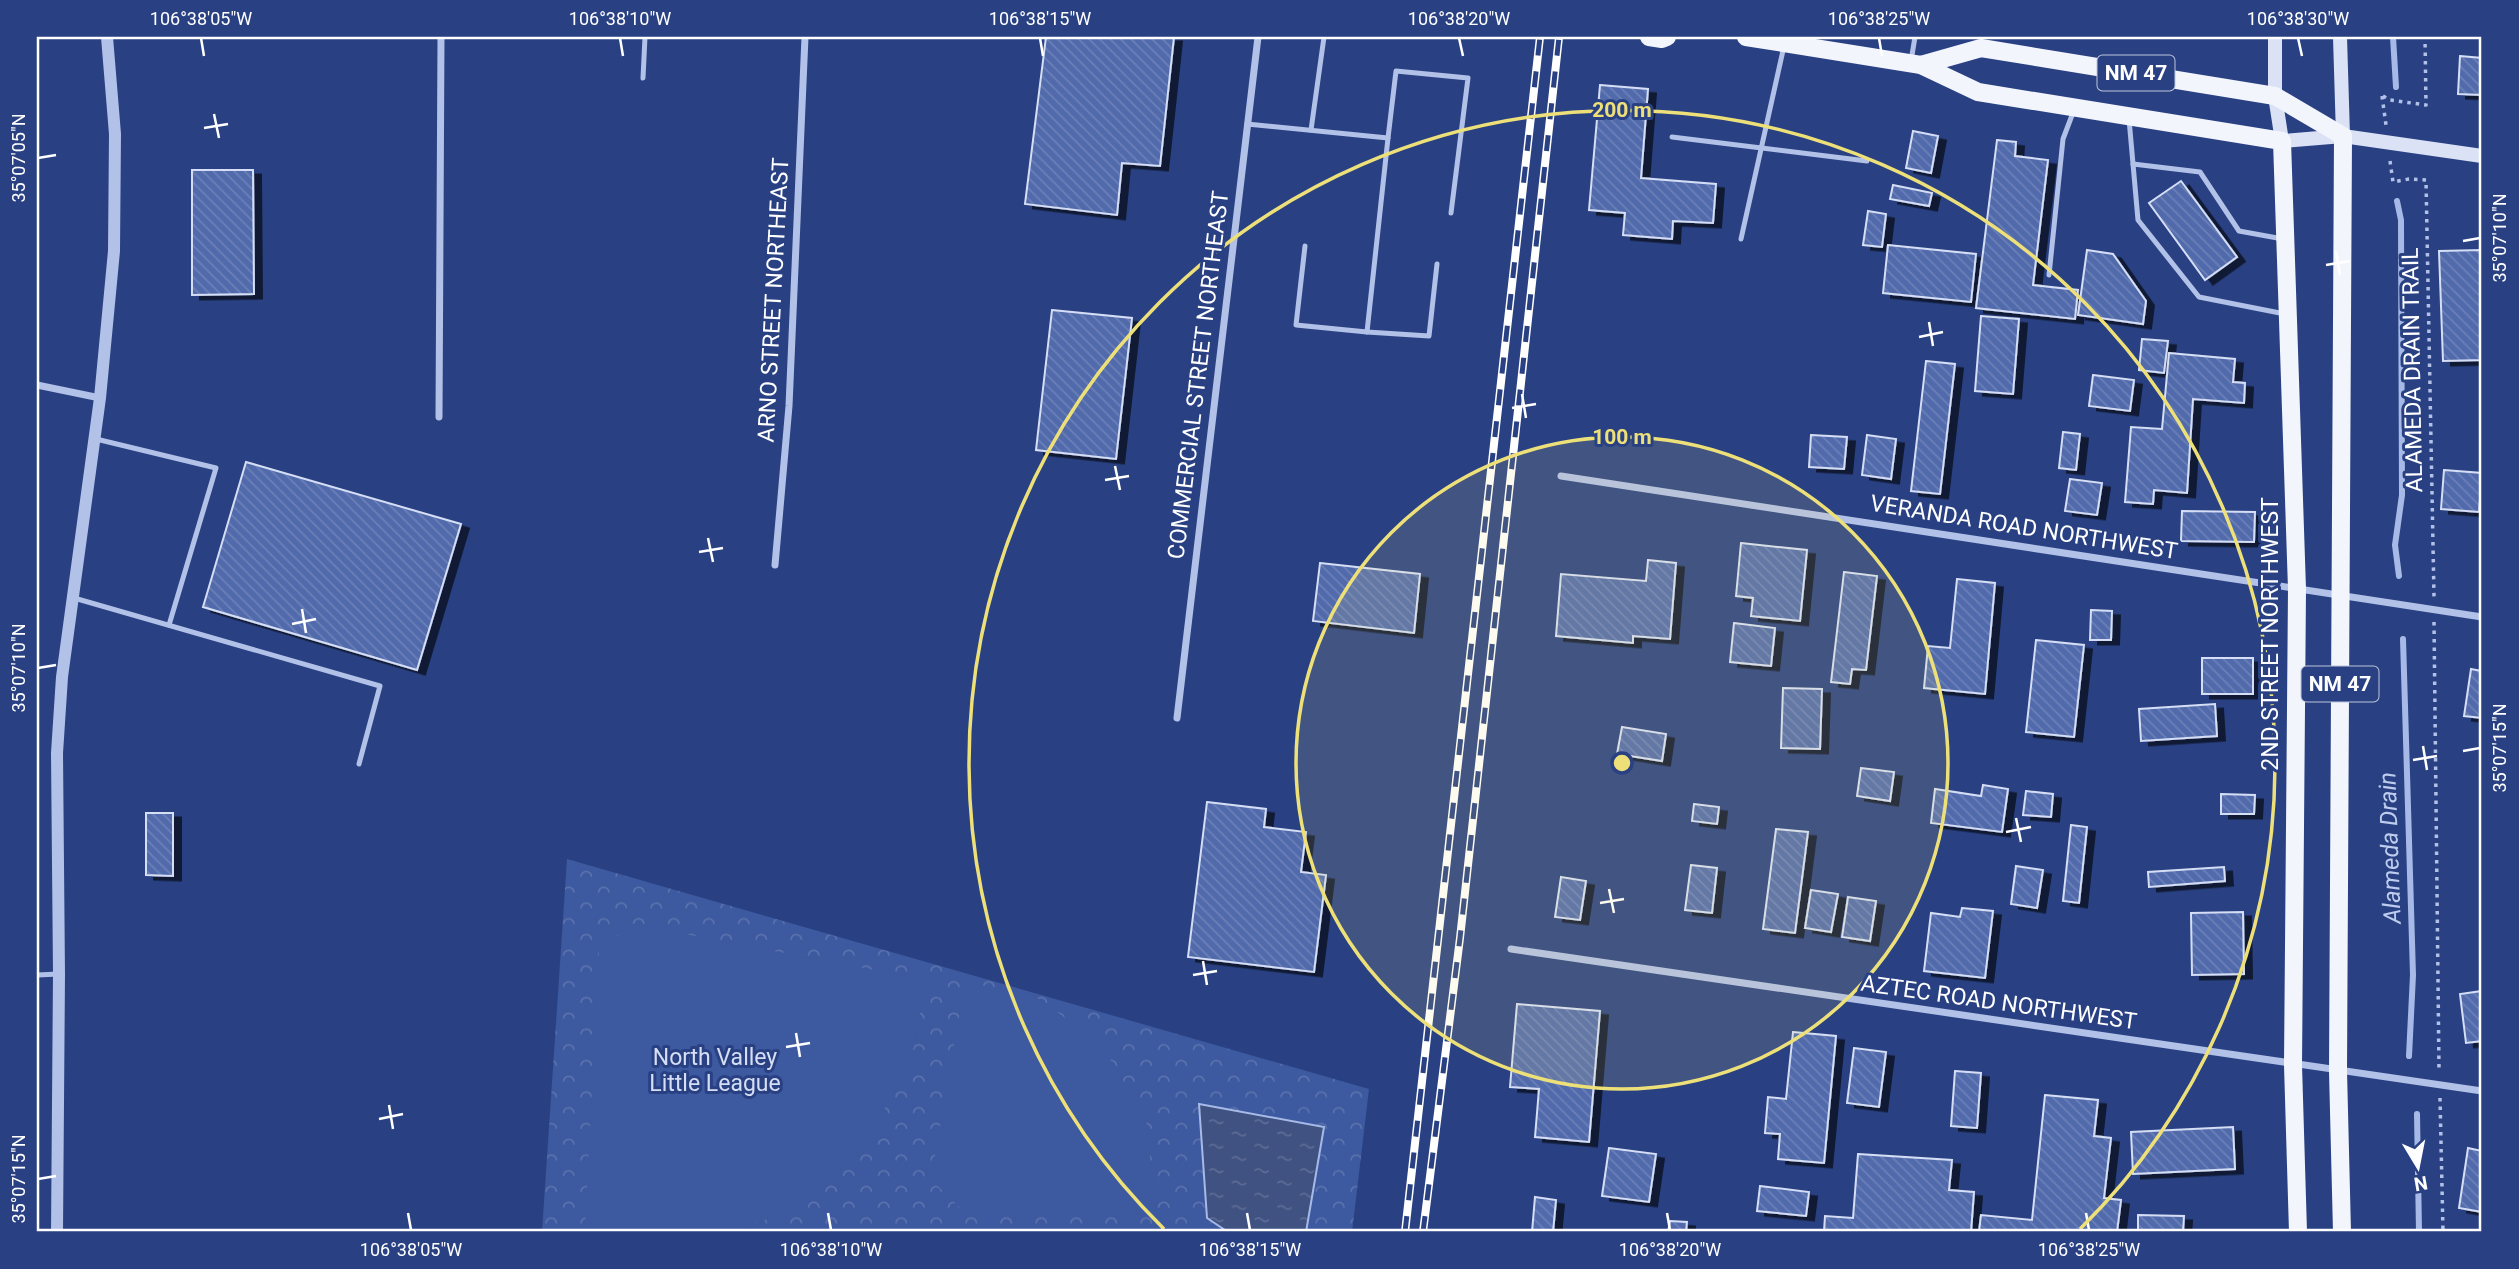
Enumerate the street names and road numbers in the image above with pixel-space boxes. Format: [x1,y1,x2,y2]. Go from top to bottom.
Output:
road number: NM 47 [2098,56,2174,90]
street label: ARNO STREET NORTHEAST [753,157,794,443]
street label: COMMERCIAL STREET NORTHEAST [1163,189,1235,561]
street label: ALAMEDA DRAIN TRAIL [2397,247,2428,493]
street label: VERANDA ROAD NORTHWEST [1868,490,2180,565]
street label: 2ND STREET NORTHWEST [2257,497,2284,771]
road number: NM 47 [2302,666,2378,702]
street label: AZTEC ROAD NORTHWEST [1859,970,2139,1035]

